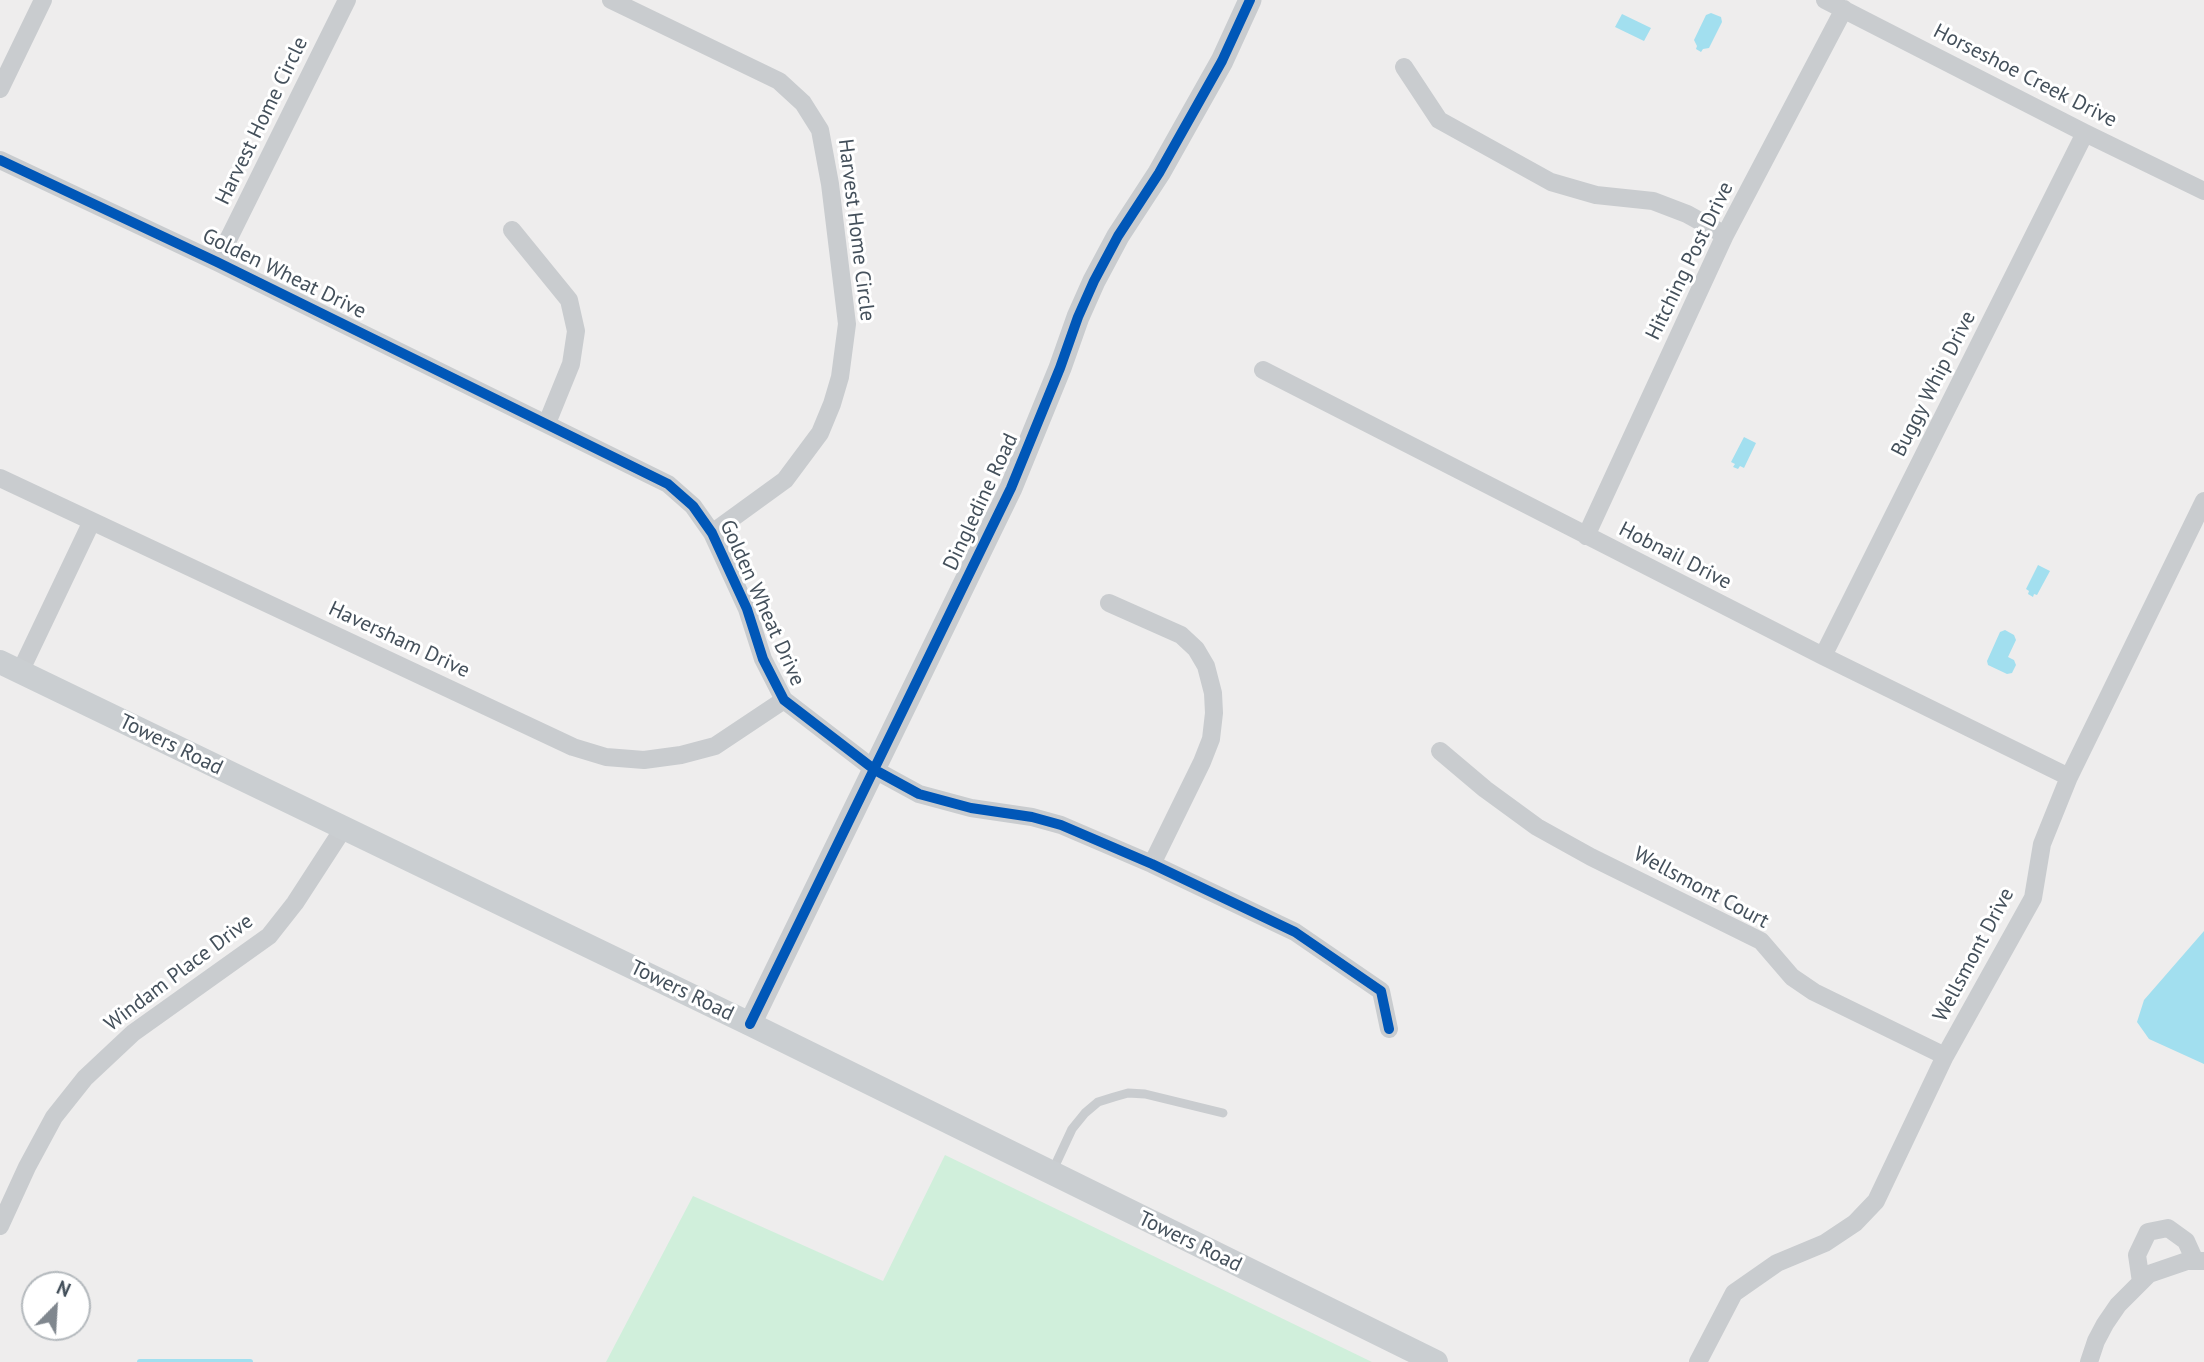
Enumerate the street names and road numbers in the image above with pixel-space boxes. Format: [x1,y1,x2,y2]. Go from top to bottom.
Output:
street label: Horseshoe Creek Drive [1929,19,2121,133]
street label: Harvest Home Circle [210,33,314,209]
street label: Harvest Home Circle [832,137,880,323]
street label: Hitching Post Drive [1641,178,1739,344]
street label: Golden Wheat Drive [198,223,370,325]
street label: Buggy Whip Drive [1886,307,1982,461]
street label: Dingledine Road [938,430,1024,574]
street label: Golden Wheat Drive [714,516,810,690]
street label: Hobnail Drive [1614,517,1736,595]
street label: Haversham Drive [324,596,474,684]
street label: Towers Road [115,709,227,781]
street label: Wellsmont Court [1629,842,1773,934]
street label: Wellsmont Drive [1928,884,2020,1026]
street label: Windam Place Drive [100,909,258,1037]
street label: Towers Road [626,955,738,1027]
street label: Towers Road [1134,1206,1246,1278]

